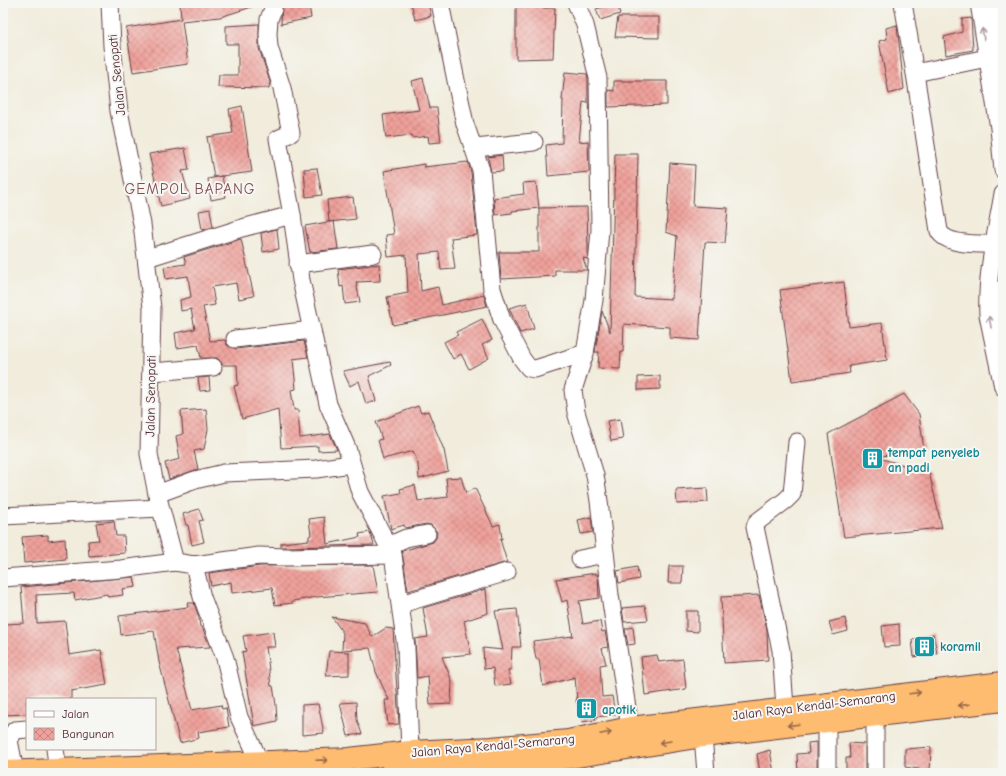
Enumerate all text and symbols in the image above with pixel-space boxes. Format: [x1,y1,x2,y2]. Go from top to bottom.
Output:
one-way arrow [979,28,987,41]
street label: Jalan Senopati [105,33,128,116]
district label: GEMPOL BAPANG [124,180,256,198]
one-way arrow [985,316,993,329]
street label: Jalan Senopati [142,355,159,437]
place label: tempat penyeleb an padi [887,445,980,475]
building icon: tempat penyeleb an padi [859,446,885,472]
building icon: koramil [911,633,937,659]
place label: koramil [940,639,981,654]
street label: Jalan Raya Kendal-Semarang [732,688,896,723]
one-way arrow [908,689,921,697]
building icon: apotik [573,696,599,722]
legend [26,698,156,750]
one-way arrow [958,701,971,709]
place label: apotik [602,702,636,717]
text: Jalan [62,707,89,721]
one-way arrow [787,721,800,729]
text: Bangunan [62,727,114,741]
one-way arrow [599,728,612,736]
street label: Jalan Raya Kendal-Semarang [411,731,575,760]
one-way arrow [659,738,672,746]
one-way arrow [315,757,328,764]

